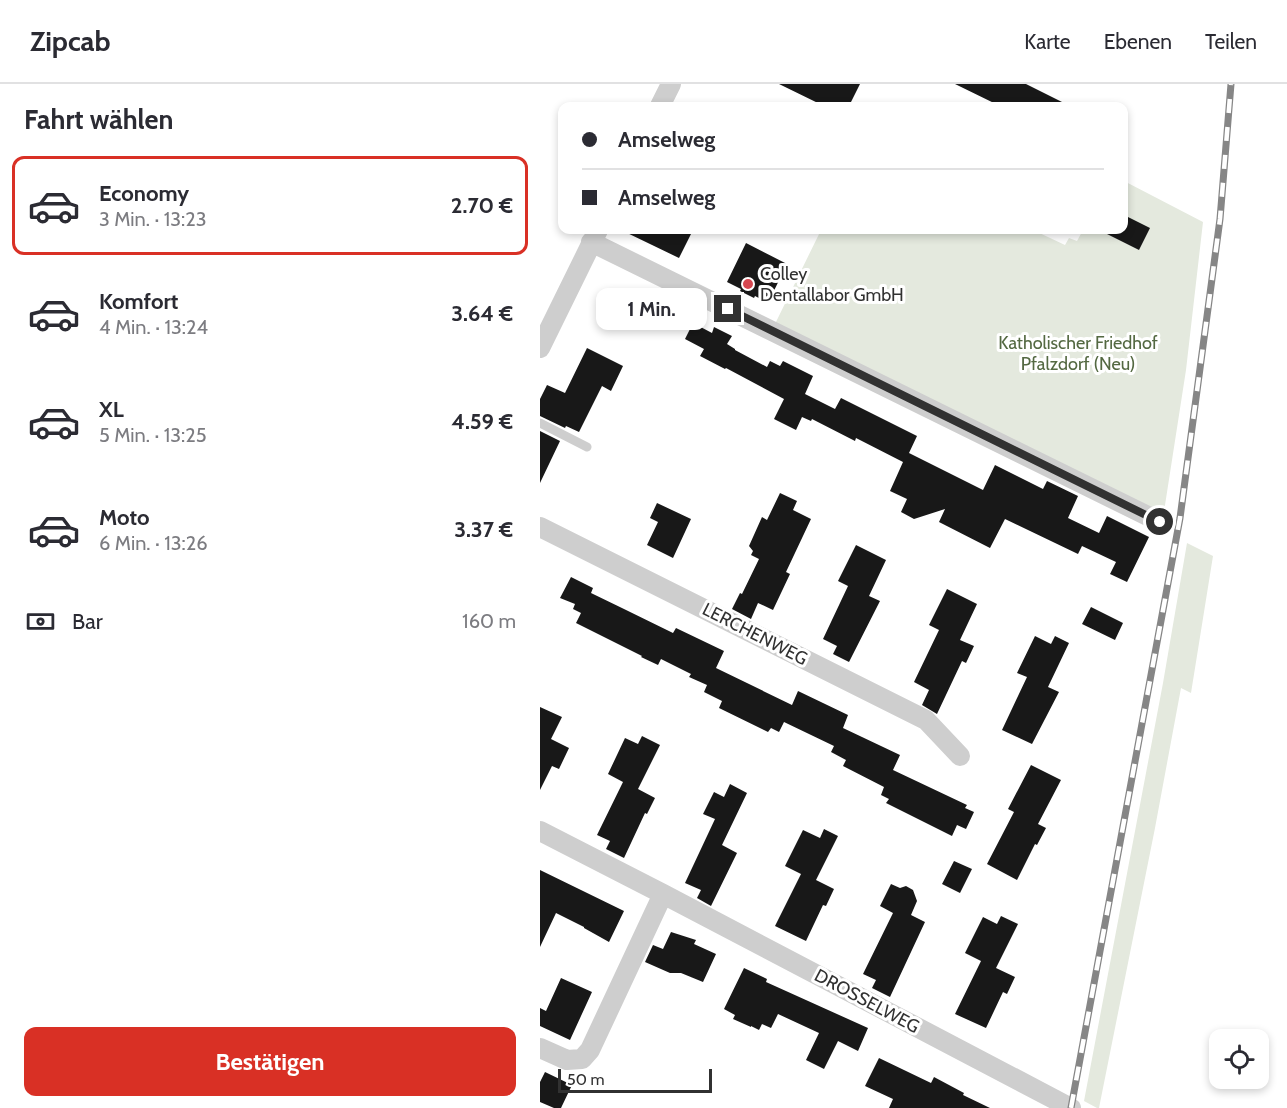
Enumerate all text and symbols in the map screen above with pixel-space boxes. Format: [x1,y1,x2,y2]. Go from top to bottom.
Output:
text: Zipcab [30,24,111,58]
text: Karte [1024,29,1071,54]
text: Ebenen [1104,29,1172,54]
text: Teilen [1205,29,1257,54]
text: Fahrt wählen [24,103,173,136]
text: Amselweg [618,126,715,153]
icon: car [27,179,81,233]
text: Economy [99,180,189,207]
text: Amselweg [618,184,715,211]
text: 2.70 € [451,192,513,219]
text: 3 Min. · 13:23 [99,207,207,231]
place label: Colley Dentallabor GmbH [760,263,904,306]
marker: Colley Dentallabor GmbH [741,277,755,291]
icon: car [27,287,81,341]
text: Komfort [99,288,178,315]
callout: 1 Min. [596,288,707,330]
route end [714,295,741,322]
text: 1 Min. [627,297,676,321]
text: 3.64 € [451,300,513,327]
text: 4 Min. · 13:24 [99,315,208,339]
park label: Katholischer Friedhof Pfalzdorf (Neu) [998,332,1158,375]
icon: car [27,395,81,449]
text: XL [99,396,124,423]
text: 4.59 € [451,408,513,435]
text: 5 Min. · 13:25 [99,423,207,447]
icon: car [27,503,81,557]
text: Moto [99,504,150,531]
route start [1146,508,1173,535]
text: 3.37 € [454,516,513,543]
text: 6 Min. · 13:26 [99,531,208,555]
street label: LERCHENWEG [699,598,811,670]
icon: cash [24,605,57,638]
text: Bar [72,608,103,635]
text: 160 m [462,609,516,633]
street label: DROSSELWEG [811,964,923,1038]
button: Bestätigen [24,1027,516,1096]
map controls [1209,1029,1269,1089]
button: locate [1209,1029,1269,1089]
scale bar [558,1066,712,1094]
text: 50 m [567,1070,604,1089]

